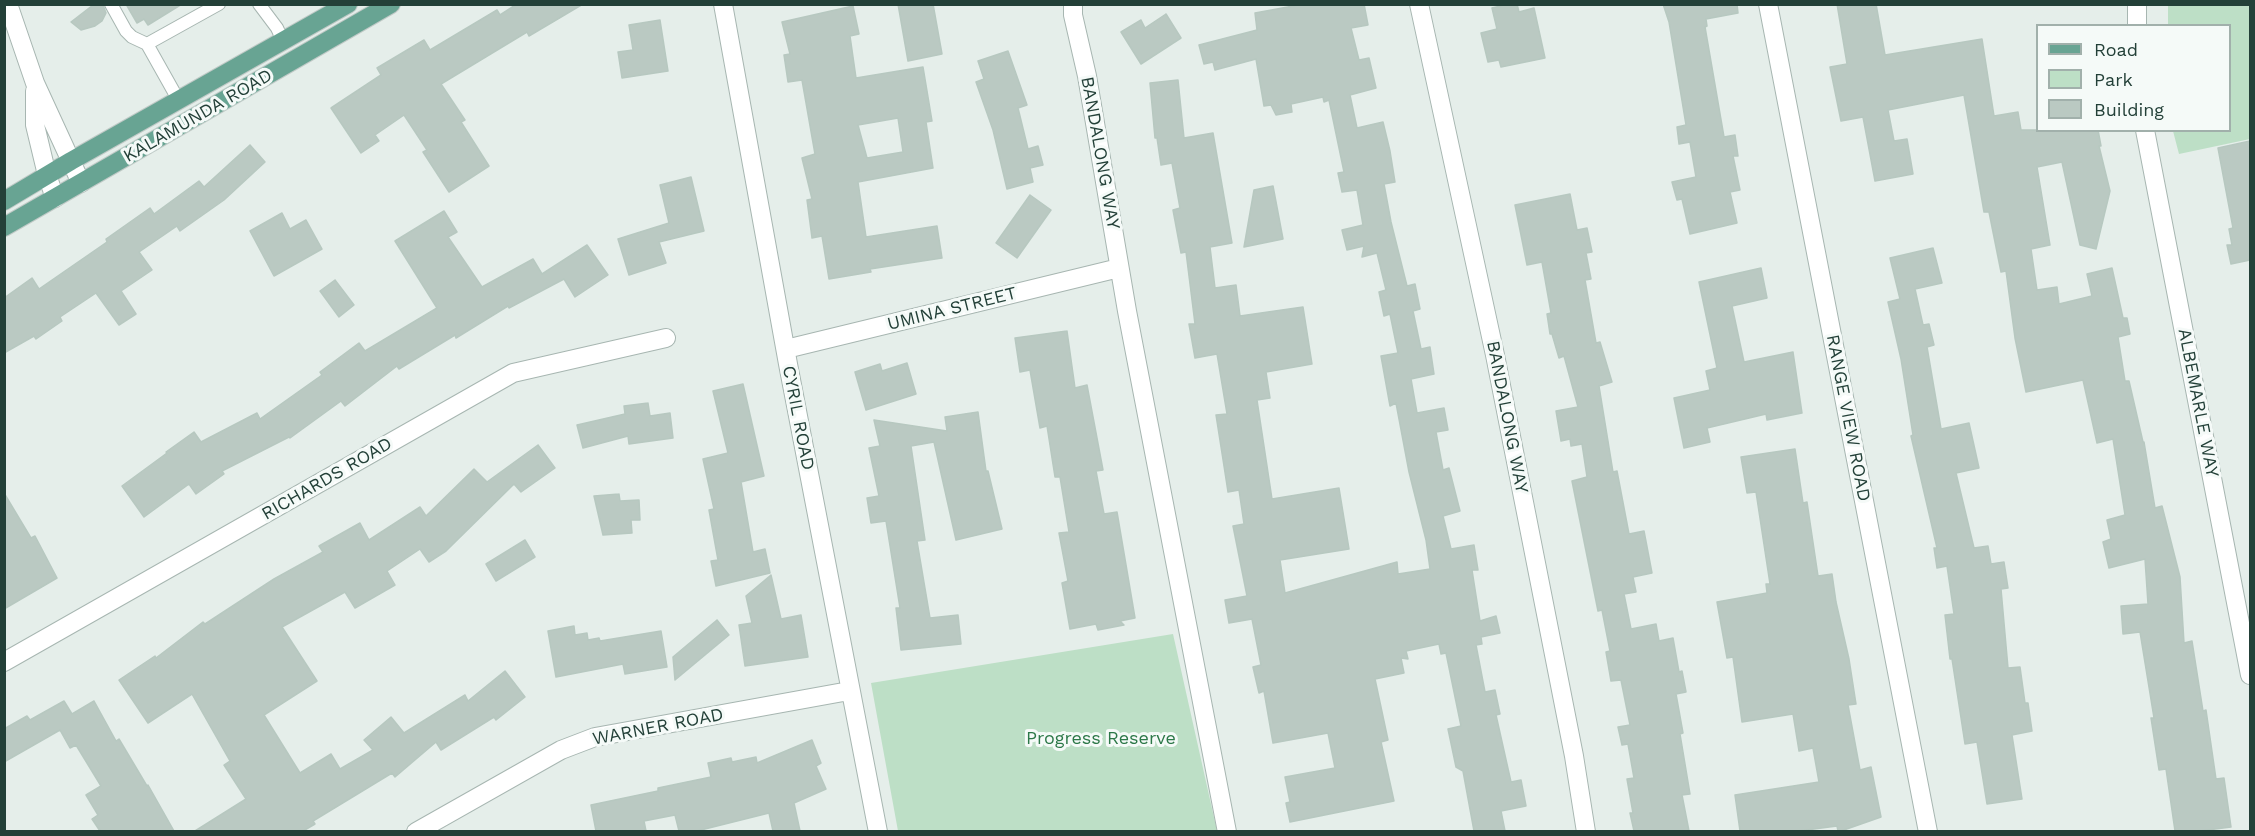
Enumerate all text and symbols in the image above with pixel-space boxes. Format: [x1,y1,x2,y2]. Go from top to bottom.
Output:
legend [2036,24,2231,132]
text: Road [2094,39,2138,60]
street label: KALAMUNDA ROAD [120,65,276,167]
text: Park [2094,69,2133,90]
street label: BANDALONG WAY [1076,75,1124,231]
text: Building [2094,99,2164,120]
street label: UMINA STREET [885,283,1019,335]
street label: ALBEMARLE WAY [2173,327,2223,479]
street label: RANGE VIEW ROAD [1821,333,1875,503]
street label: BANDALONG WAY [1482,339,1532,495]
street label: CYRIL ROAD [777,364,819,472]
street label: RICHARDS ROAD [258,433,396,525]
street label: WARNER ROAD [591,704,725,750]
park label: Progress Reserve [1026,728,1176,750]

